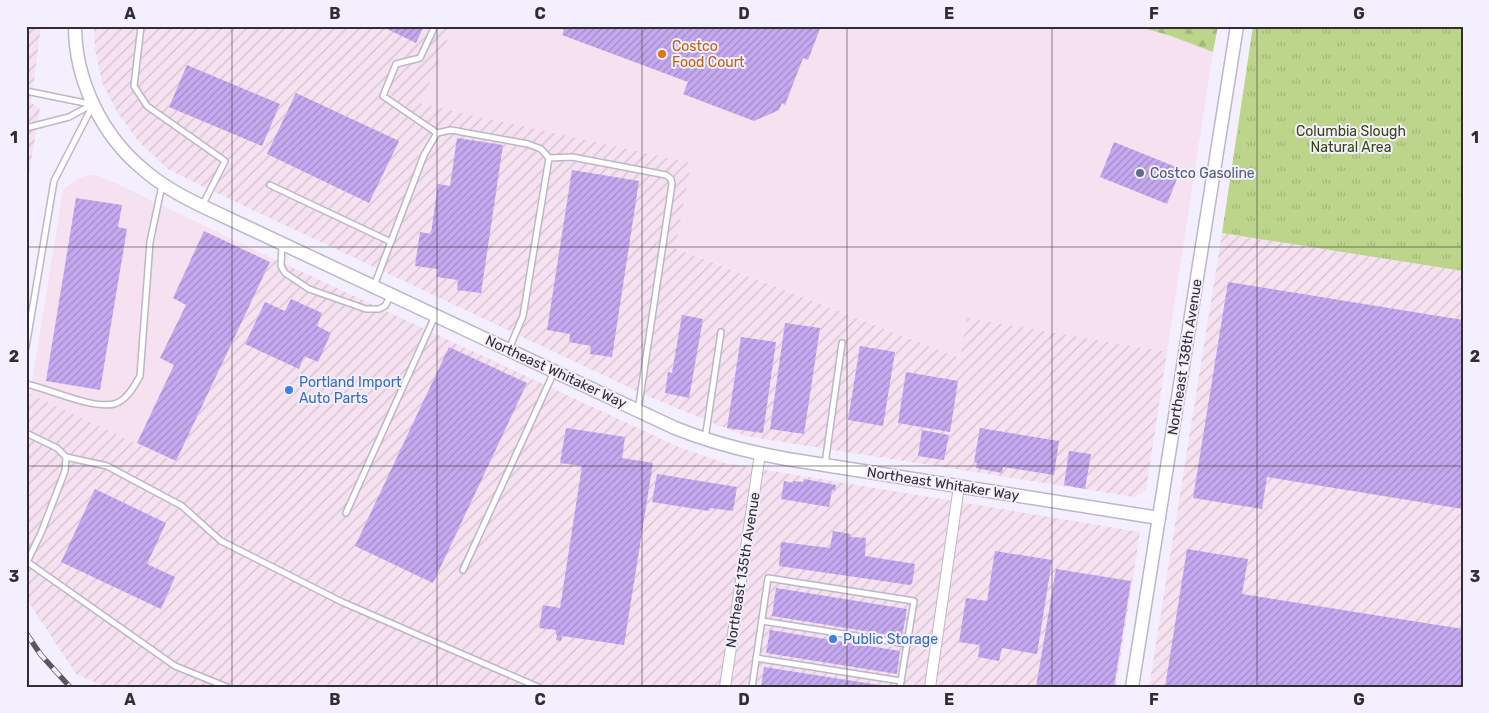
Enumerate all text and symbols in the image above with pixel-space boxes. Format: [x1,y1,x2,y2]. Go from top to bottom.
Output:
text: A [124,4,136,23]
text: B [329,4,341,23]
text: C [534,4,546,23]
text: D [738,4,750,23]
text: E [944,4,954,23]
text: F [1149,4,1159,23]
text: G [1353,4,1365,23]
place label: Costco Food Court [672,38,745,71]
marker: Costco Food Court [656,48,668,60]
park label: Columbia Slough Natural Area [1296,123,1406,156]
text: 1 [10,128,18,147]
text: 1 [1471,128,1479,147]
place label: Costco Gasoline [1150,165,1255,182]
marker: Costco Gasoline [1134,167,1146,179]
street label: Northeast 138th Avenue [1164,277,1206,436]
street label: Northeast Whitaker Way [483,332,630,412]
text: 2 [9,347,19,366]
text: 2 [1470,347,1480,366]
place label: Portland Import Auto Parts [299,374,402,407]
marker: Portland Import Auto Parts [283,384,295,396]
street label: Northeast Whitaker Way [866,464,1021,504]
street label: Northeast 135th Avenue [722,491,764,649]
text: 3 [9,567,19,586]
text: 3 [1470,567,1480,586]
place label: Public Storage [843,631,938,648]
marker: Public Storage [827,633,839,645]
text: A [124,690,136,709]
text: B [329,690,341,709]
text: C [534,690,546,709]
text: D [738,690,750,709]
text: E [944,690,954,709]
text: F [1149,690,1159,709]
text: G [1353,690,1365,709]

